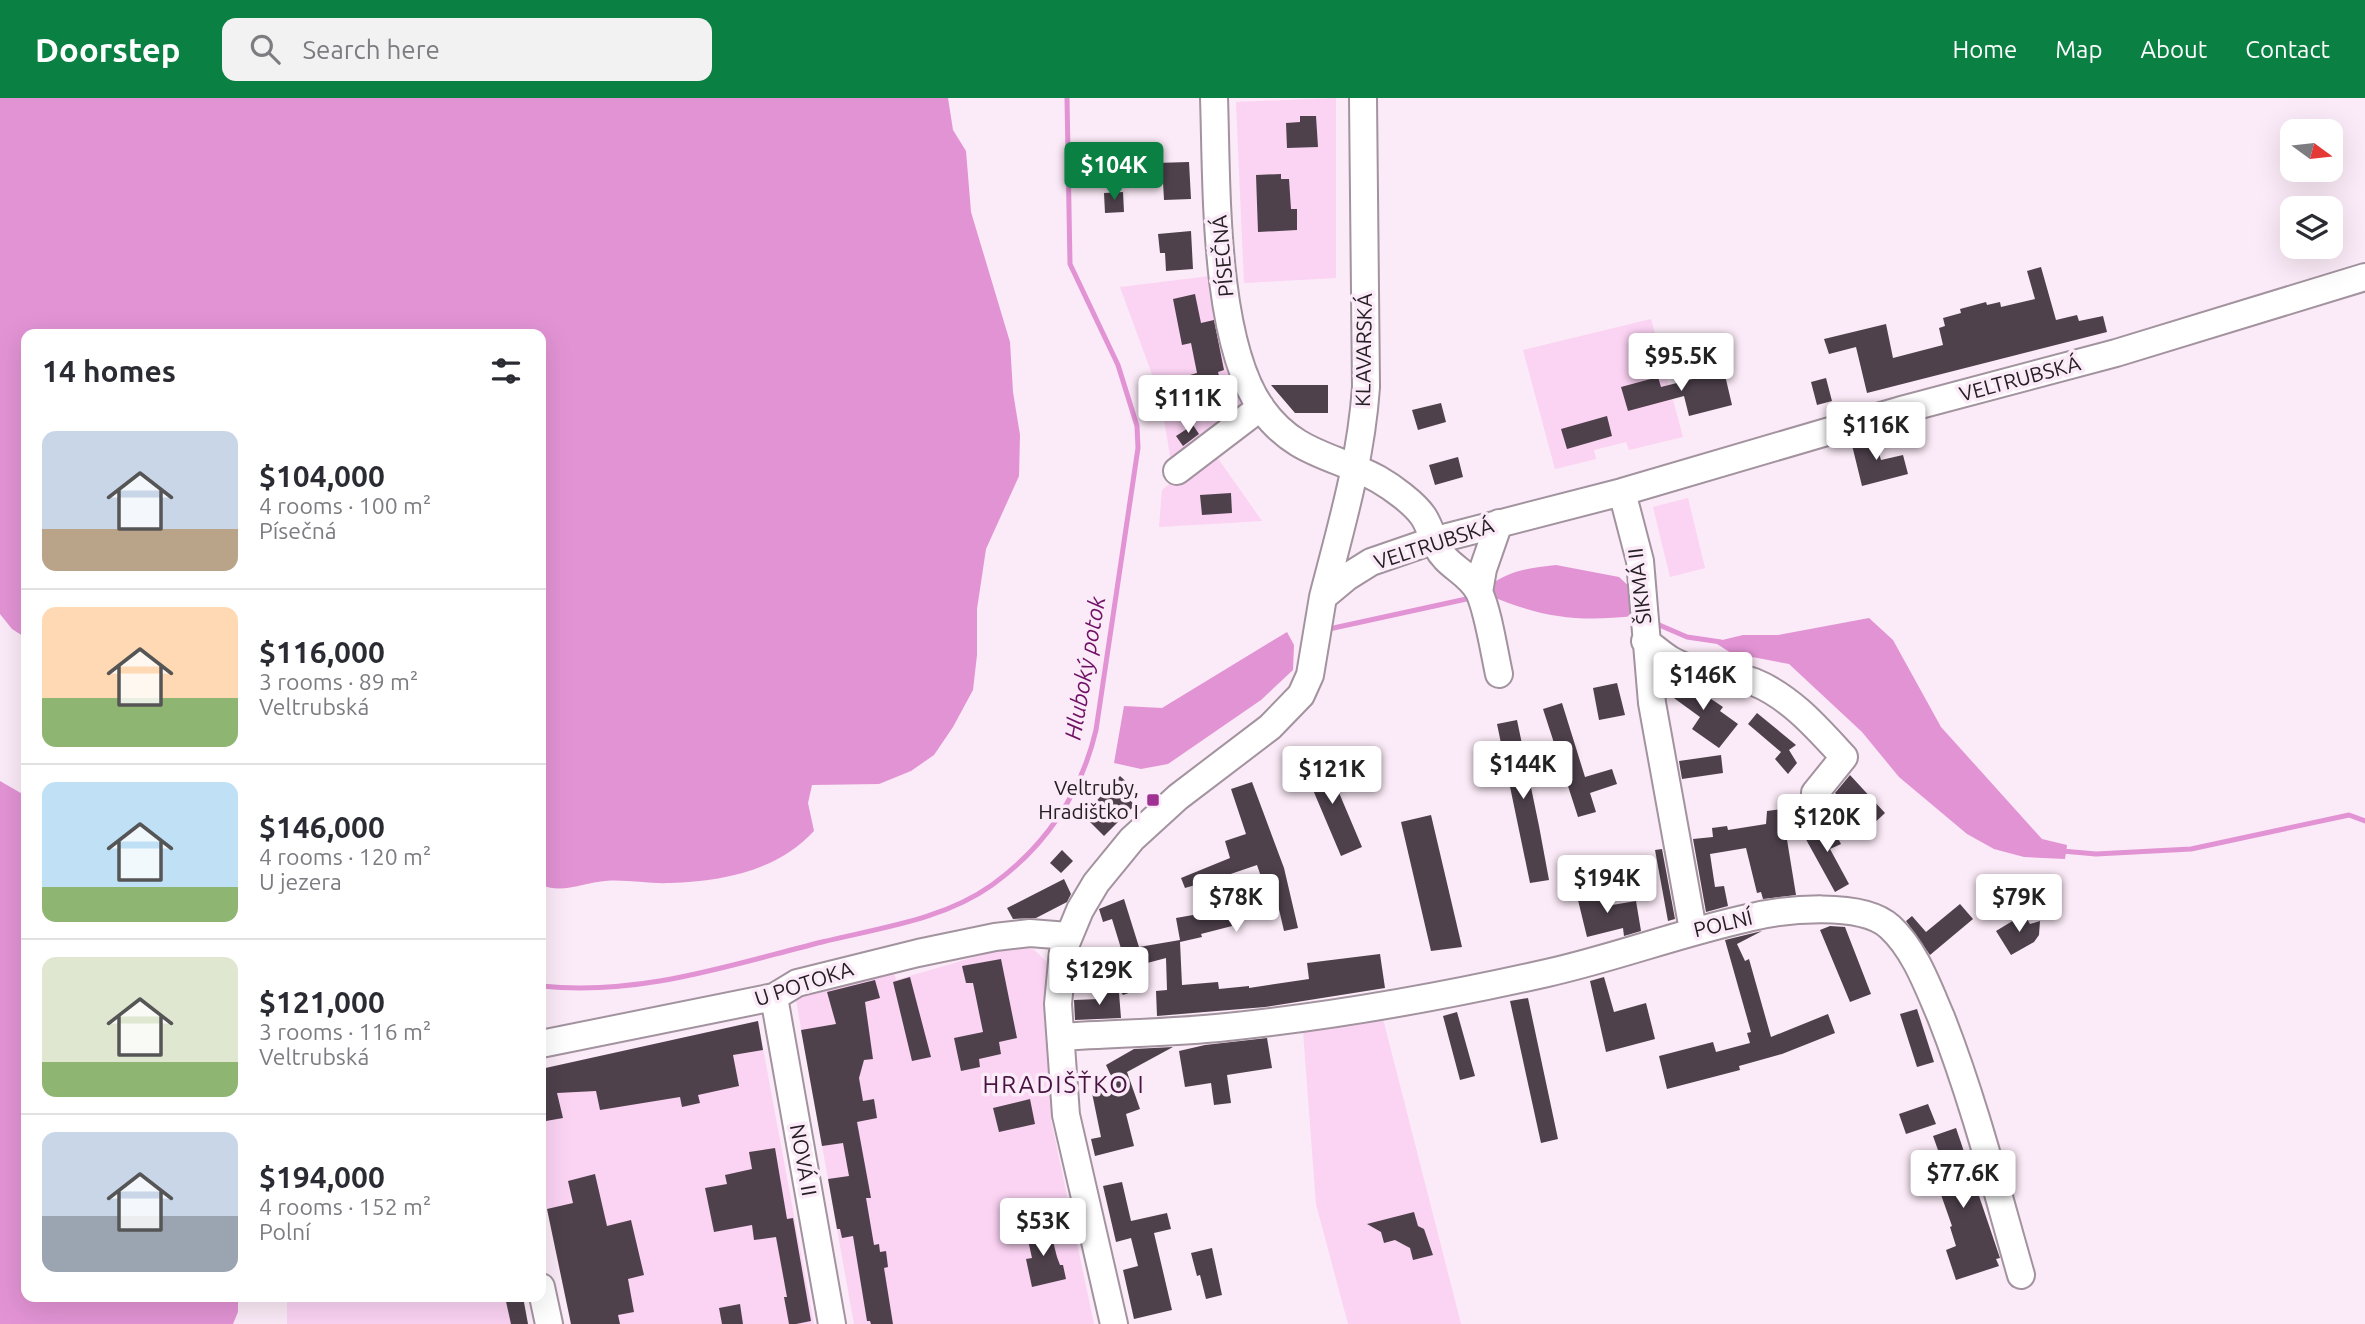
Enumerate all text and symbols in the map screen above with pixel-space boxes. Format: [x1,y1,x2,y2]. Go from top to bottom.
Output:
search box [222,18,712,81]
icon: search [246,30,284,68]
text: Doorstep [35,31,180,68]
text: Search here [302,35,440,64]
text: Home [1952,36,2017,63]
text: Map [2055,36,2102,63]
text: About [2140,36,2207,63]
text: Contact [2245,36,2330,63]
north arrow [2280,119,2343,182]
map controls [2280,119,2343,259]
pin: $104K [1065,142,1163,202]
text: $104K [1080,152,1148,177]
button: layers [2280,196,2343,259]
street label: PÍSEČNÁ [1206,214,1238,298]
street label: KLAVARSKÁ [1350,293,1376,407]
pin: $95.5K [1624,334,1738,393]
text: $95.5K [1645,343,1717,368]
street label: VELTRUBSKÁ [1957,350,2083,406]
icon: filters [487,352,525,390]
text: 14 homes [42,354,176,388]
pin: $111K [1139,376,1237,435]
text: $111K [1154,385,1222,410]
pin: $116K [1827,402,1925,462]
text: $116K [1842,412,1910,437]
icon: home [98,459,182,543]
text: $104,000 [259,459,385,493]
text: 4 rooms · 100 m² [259,493,431,518]
street label: VELTRUBSKÁ [1371,512,1497,574]
text: Písečná [259,518,337,543]
street label: ŠIKMÁ II [1622,547,1656,626]
water label: Hluboký potok [1060,594,1109,742]
icon: home [98,635,182,719]
text: $116,000 [259,635,385,669]
pin: $146K [1654,652,1752,712]
text: $146K [1669,662,1737,687]
text: 3 rooms · 89 m² [259,669,418,694]
text: Veltrubská [259,694,369,719]
pin: $144K [1474,742,1572,801]
pin: $121K [1283,746,1381,806]
text: $144K [1489,751,1557,776]
text: $121K [1298,756,1366,781]
place label: Veltruby, Hradištko I [1038,775,1139,823]
marker: Veltruby, Hradištko I [1145,792,1161,808]
pin: $120K [1778,794,1876,854]
text: $120K [1793,804,1861,829]
icon: home [98,810,182,894]
text: $146,000 [259,810,385,844]
text: 4 rooms · 120 m² [259,844,431,869]
pin: $194K [1558,856,1656,915]
text: $194K [1573,865,1641,890]
text: U jezera [259,869,342,894]
pin: $78K [1195,874,1277,934]
pin: $79K [1978,874,2060,934]
text: $78K [1209,884,1263,909]
text: $79K [1992,884,2046,909]
street label: POLNÍ [1691,904,1755,941]
pin: $129K [1050,948,1148,1007]
street label: U POTOKA [751,956,856,1010]
text: $129K [1065,957,1133,982]
icon: home [98,985,182,1069]
text: $121,000 [259,985,385,1019]
text: 3 rooms · 116 m² [259,1019,431,1044]
text: Veltrubská [259,1044,369,1069]
district label: HRADIŠŤKO I [982,1070,1146,1098]
street label: NOVÁ II [786,1122,822,1198]
pin: $77.6K [1906,1150,2020,1210]
icon: home [98,1160,182,1244]
text: $194,000 [259,1160,385,1194]
text: $77.6K [1927,1160,1999,1185]
text: 4 rooms · 152 m² [259,1194,431,1219]
pin: $53K [1002,1198,1084,1258]
text: $53K [1016,1208,1070,1233]
text: Polní [259,1219,311,1244]

